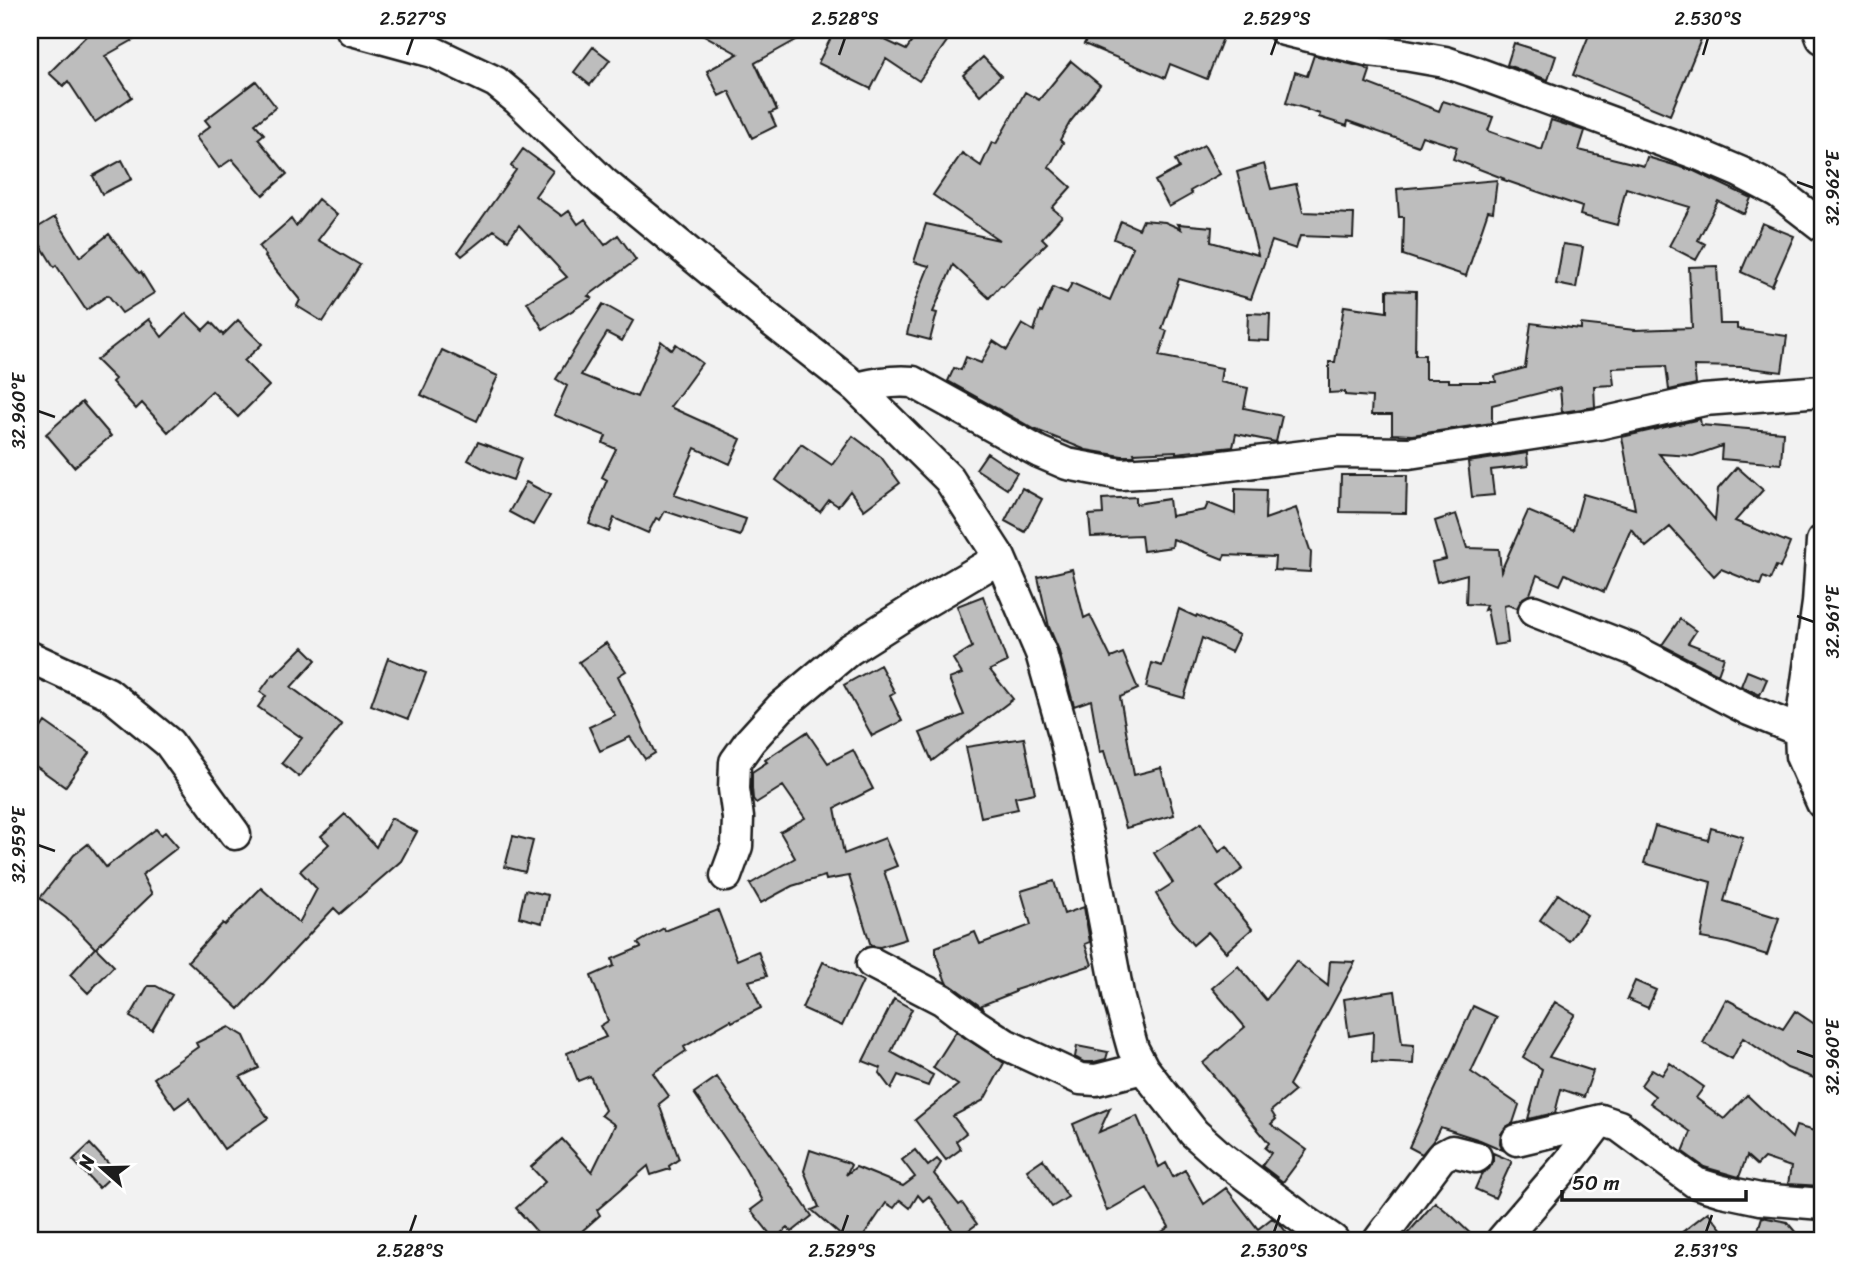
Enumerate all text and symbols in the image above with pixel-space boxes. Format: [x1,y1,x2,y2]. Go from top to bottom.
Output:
text: 2.527°S [380,3,446,35]
text: 2.528°S [811,3,879,35]
text: 2.529°S [1243,3,1311,35]
text: 2.530°S [1674,3,1742,35]
text: 32.962°E [1817,149,1849,226]
text: 32.960°E [3,372,35,449]
text: 32.961°E [1817,585,1849,658]
text: 32.959°E [3,806,35,883]
text: 32.960°E [1817,1018,1849,1095]
north arrow [66,1134,136,1204]
text: N [68,1150,105,1175]
scale bar [1562,1158,1745,1202]
text: 50 m [1572,1164,1620,1202]
text: 2.528°S [376,1235,444,1267]
text: 2.529°S [808,1235,876,1267]
text: 2.530°S [1240,1235,1308,1267]
text: 2.531°S [1674,1235,1738,1267]

